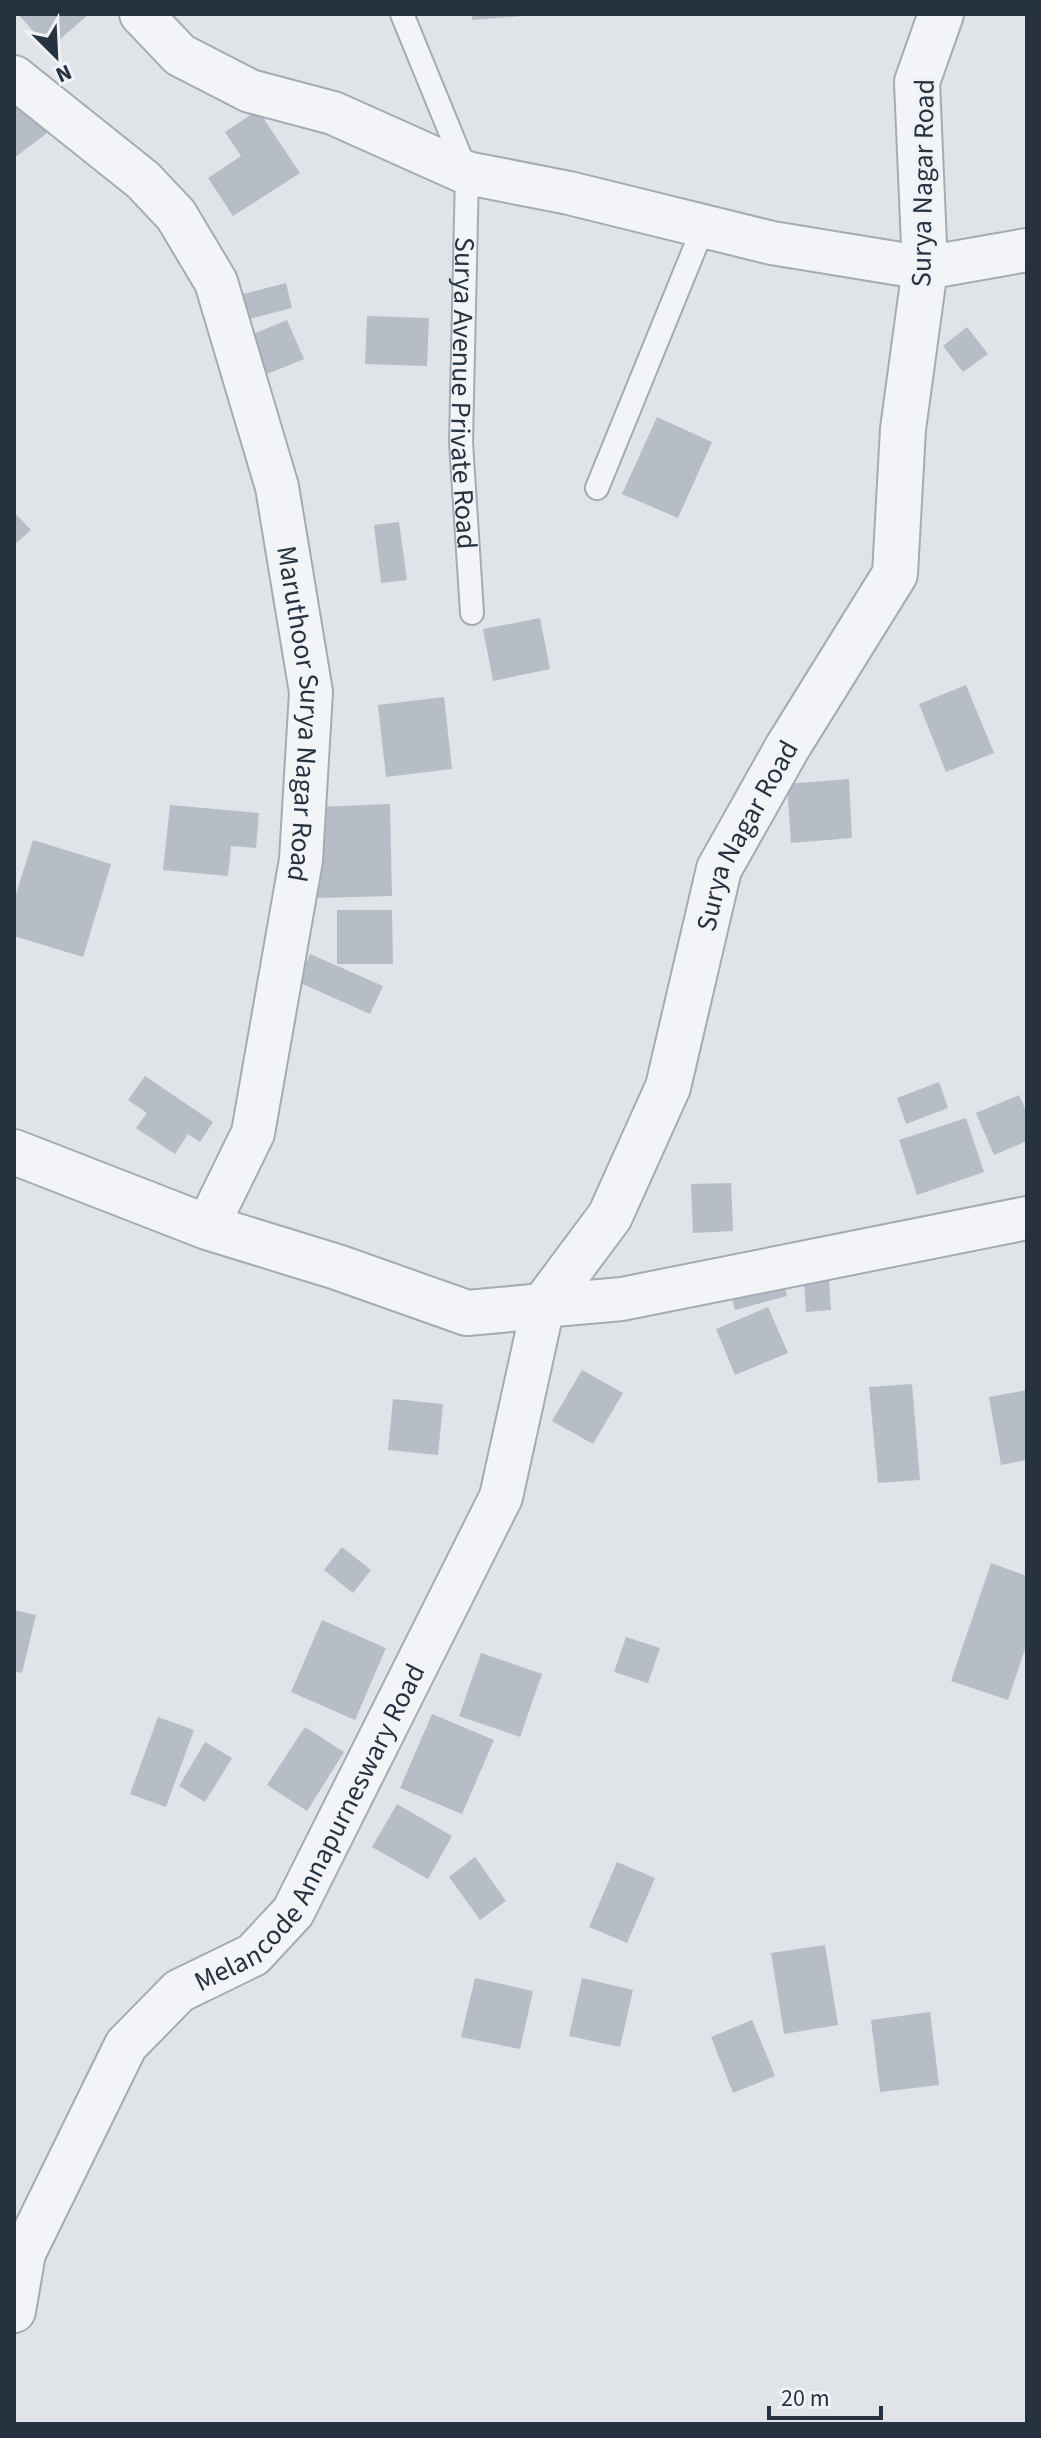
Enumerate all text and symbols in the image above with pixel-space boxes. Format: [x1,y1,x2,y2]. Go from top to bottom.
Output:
north arrow [16,16,96,96]
text: N [51,56,77,91]
street label: Surya Nagar Road [901,79,945,287]
street label: Surya Avenue Private Road [440,237,487,550]
street label: Maruthoor Surya Nagar Road [266,543,330,885]
street label: Surya Nagar Road [686,733,809,935]
street label: Melancode Annapurneswary Road [188,1657,435,2002]
scale bar [769,2370,881,2420]
text: 20 m [781,2381,830,2416]

